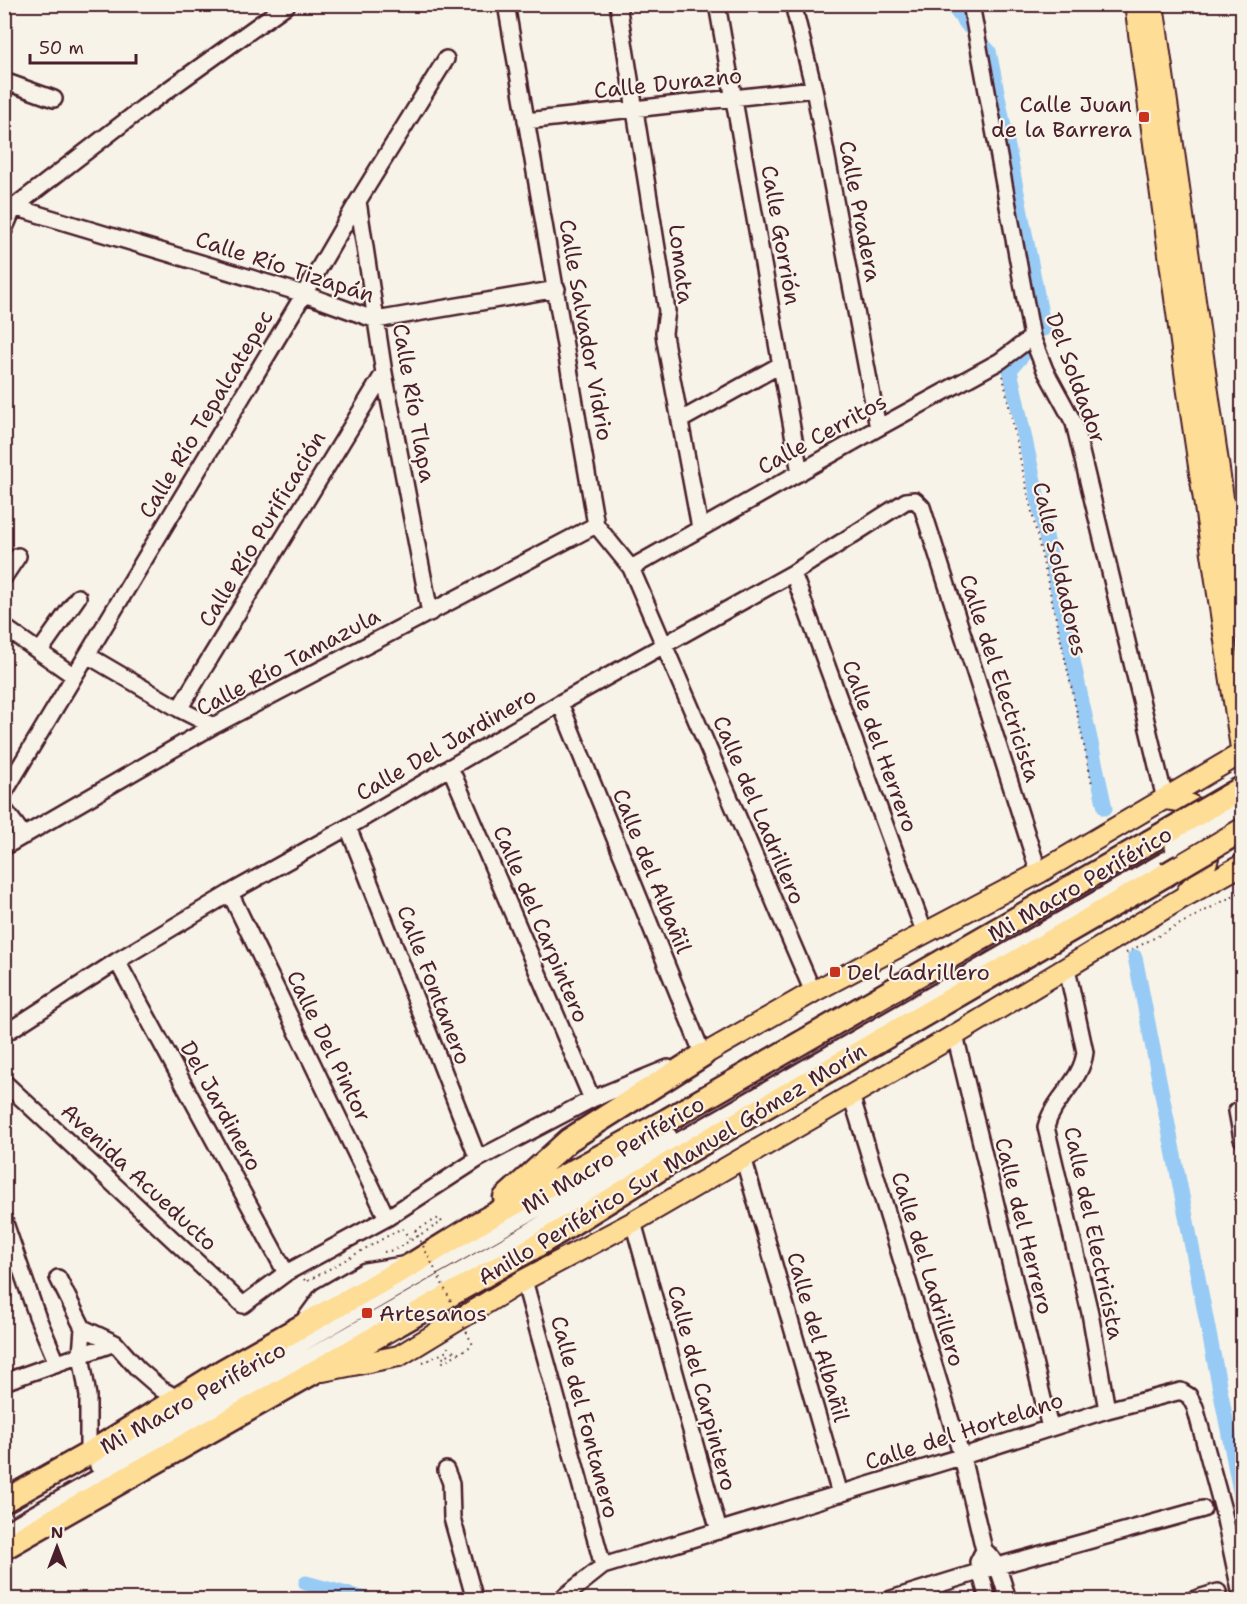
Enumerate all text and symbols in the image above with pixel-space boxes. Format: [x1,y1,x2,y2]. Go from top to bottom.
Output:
scale bar [30,27,136,65]
text: 50 m [39,36,84,60]
street label: Calle Durazno [593,61,743,105]
place label: Calle Juan de la Barrera [991,90,1132,144]
marker: Calle Juan de la Barrera [1137,110,1151,124]
street label: Calle Pradera [832,138,888,284]
street label: Calle Gorrión [754,163,808,307]
street label: Calle Salvador Vidrio [552,217,620,443]
street label: Lomata [662,223,700,306]
street label: Calle Río Tizapán [192,224,378,310]
street label: Calle Río Tepalcatepec [132,304,280,524]
street label: Del Soldador [1039,309,1113,447]
street label: Calle Río Tlapa [386,321,442,485]
street label: Calle Cerritos [752,387,892,481]
street label: Calle Río Purificación [192,426,332,632]
street label: Calle Soldadores [1026,479,1094,659]
street label: Calle del Electricista [953,570,1047,786]
street label: Calle Río Tamazula [191,601,385,723]
street label: Calle del Herrero [835,656,925,836]
street label: Calle Del Jardinero [350,680,542,808]
street label: Calle del Ladrillero [706,711,812,909]
street label: Calle del Albañil [606,784,698,958]
street label: Mi Macro Periférico [983,819,1177,949]
street label: Calle del Carpintero [486,821,596,1027]
street label: Calle Fontanero [390,901,478,1069]
place label: Del Ladrillero [847,958,990,987]
marker: Del Ladrillero [828,965,842,979]
street label: Calle Del Pintor [280,966,378,1126]
street label: Del Jardinero [173,1036,269,1176]
street label: Anillo Periférico Sur Manuel Gómez Morín [472,1036,872,1292]
street label: Mi Macro Periférico [516,1089,710,1221]
street label: Avenida Acueducto [55,1097,223,1257]
street label: Calle del Electricista [1057,1124,1131,1342]
street label: Calle del Herrero [988,1135,1060,1317]
street label: Calle del Ladrillero [885,1168,971,1370]
street label: Calle del Albañil [780,1249,856,1426]
street label: Calle del Carpintero [661,1282,743,1494]
place label: Artesanos [379,1299,487,1328]
marker: Artesanos [360,1306,374,1320]
street label: Calle del Fontanero [544,1312,626,1522]
street label: Mi Macro Periférico [95,1335,291,1461]
street label: Calle del Hortelano [861,1385,1067,1477]
north arrow [27,1517,87,1577]
text: N [51,1522,63,1543]

